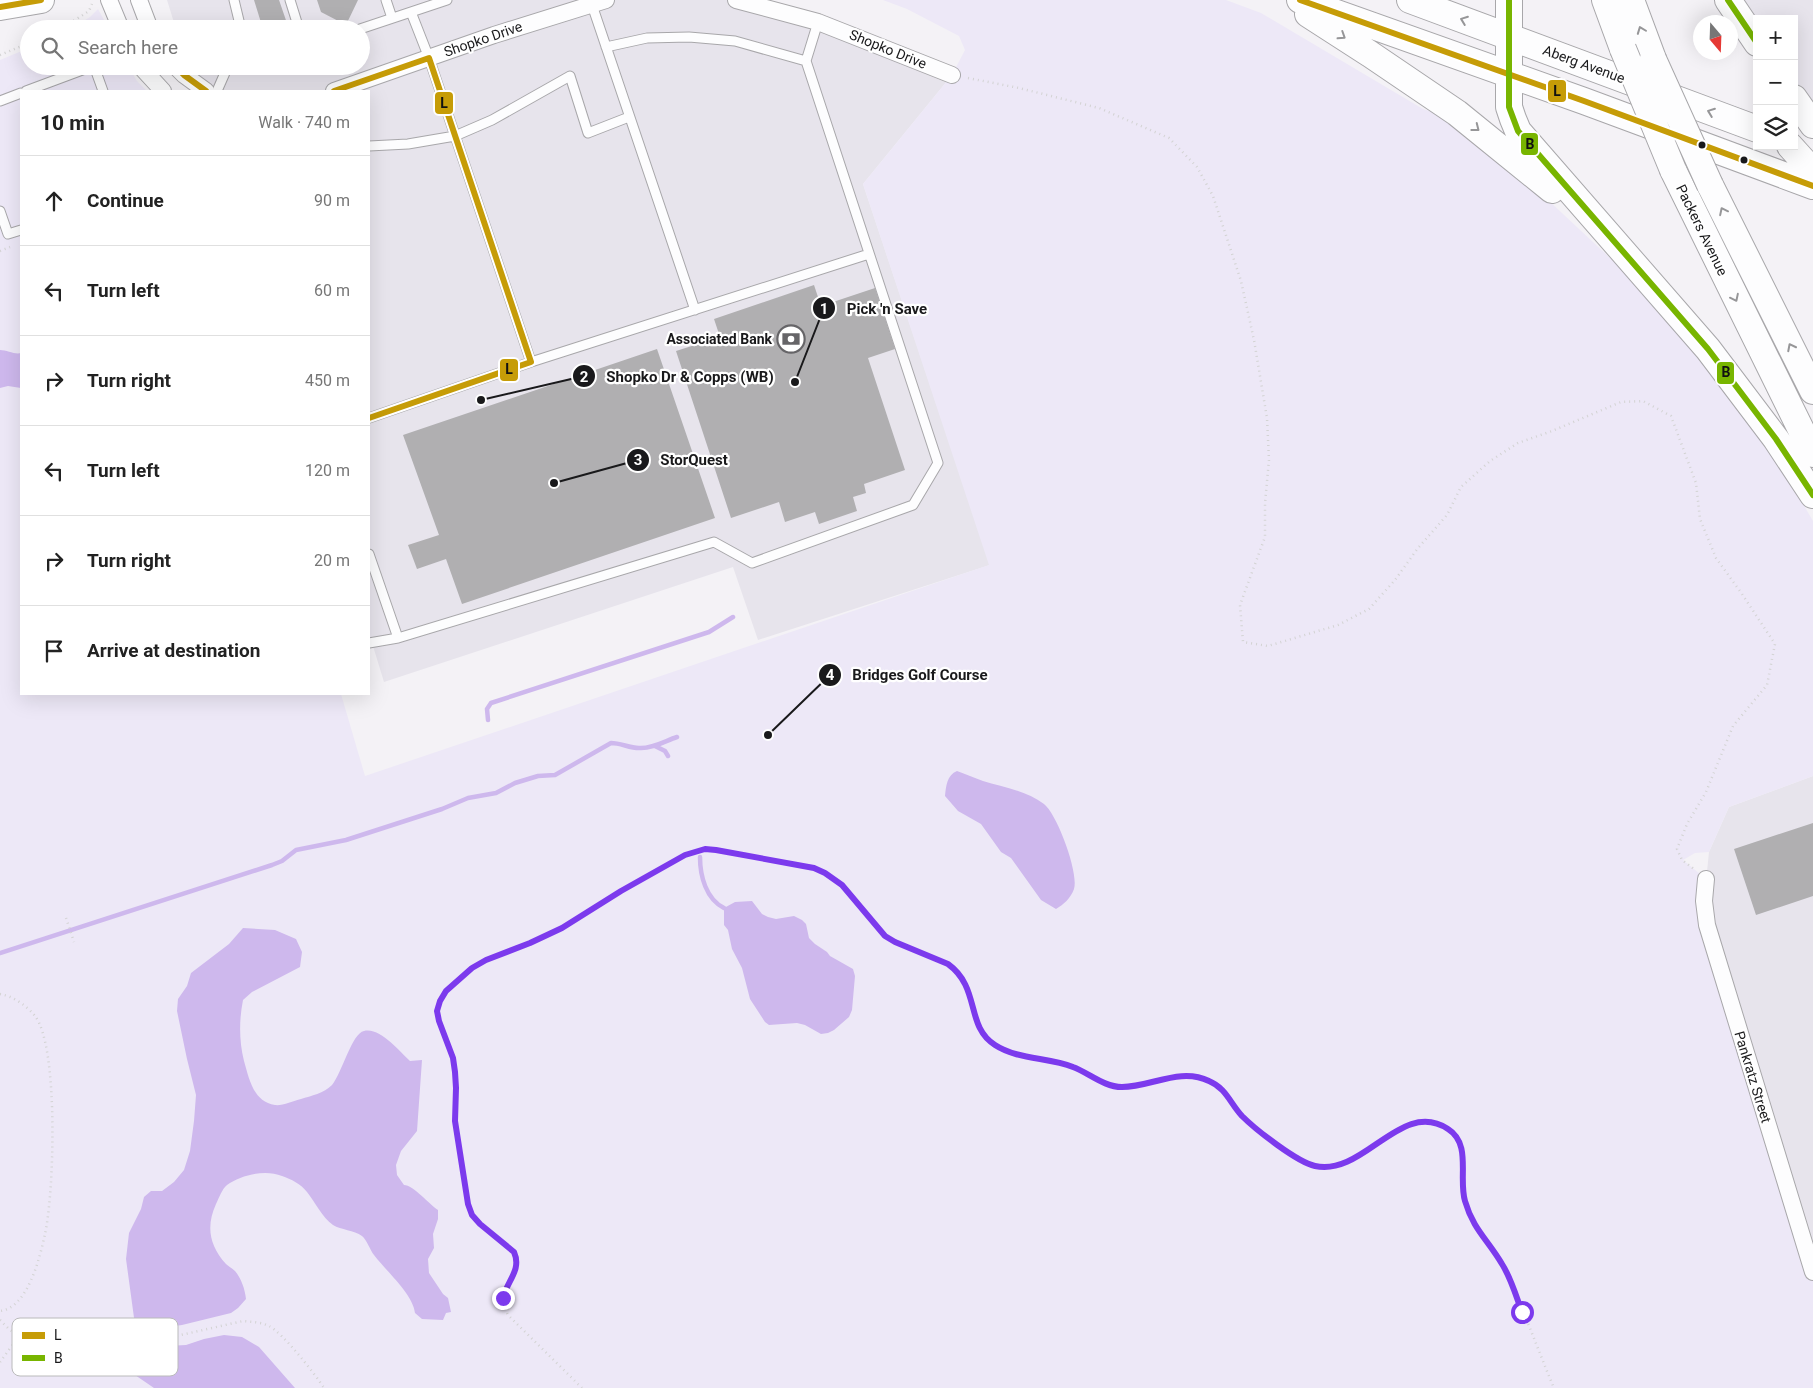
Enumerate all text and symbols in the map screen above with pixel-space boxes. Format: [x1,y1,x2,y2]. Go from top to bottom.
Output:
north arrow [1693,15,1738,60]
map controls [1753,15,1798,150]
button: + [1753,15,1798,60]
one-way arrow [1460,16,1469,26]
street label: Shopko Drive [442,18,524,60]
search box [20,20,370,75]
street label: Shopko Drive [847,26,929,72]
one-way arrow [1637,26,1647,34]
one-way arrow [1337,30,1346,39]
icon: search [38,34,66,62]
text: Search here [78,36,178,59]
street label: Aberg Avenue [1541,42,1627,86]
button: − [1753,60,1798,105]
line badge: L [1547,79,1567,103]
text: L [1553,83,1561,99]
line badge: L [434,91,454,115]
text: L [440,95,448,111]
button: layers [1753,105,1798,150]
one-way arrow [1707,107,1716,118]
text: 10 min [40,111,105,135]
text: Walk · 740 m [258,113,350,132]
one-way arrow [1470,123,1479,131]
line badge: B [1520,132,1539,156]
text: B [1526,136,1535,152]
unlabelled marker [1697,140,1707,150]
unlabelled marker [1739,155,1749,165]
street label: Packers Avenue [1673,182,1731,278]
icon: ahead [40,187,68,215]
text: Continue [87,189,164,212]
text: 90 m [314,191,350,210]
one-way arrow [1719,207,1729,216]
icon: left [40,277,68,305]
text: Turn left [87,279,160,302]
text: 60 m [314,281,350,300]
callout: Pick 'n Save [812,293,937,323]
one-way arrow [1729,293,1740,302]
text: 1 [820,300,828,318]
text: Pick 'n Save [847,300,927,318]
bank icon: Associated Bank [776,324,806,354]
place label: Associated Bank [666,331,773,347]
one-way arrow [1787,343,1797,352]
line badge: L [499,358,519,382]
text: L [505,361,513,377]
callout: Shopko Dr & Copps (WB) [571,361,784,391]
line badge: B [1716,361,1735,385]
text: B [1722,364,1731,380]
icon: right [40,367,68,395]
text: 2 [580,368,589,386]
text: Shopko Dr & Copps (WB) [606,368,774,386]
text: Turn right [87,369,171,392]
text: 450 m [305,371,350,390]
callout: StorQuest [625,445,738,475]
text: 3 [634,451,642,469]
text: StorQuest [660,451,728,469]
icon: left [40,457,68,485]
text: Turn left [87,459,160,482]
text: 120 m [305,461,350,480]
icon: right [40,547,68,575]
text: Turn right [87,549,171,572]
text: 20 m [314,551,350,570]
icon: arrive [40,637,68,665]
text: Arrive at destination [87,639,260,662]
callout: Bridges Golf Course [818,660,998,690]
text: 4 [826,666,835,684]
text: Bridges Golf Course [852,666,988,684]
street label: Pankratz Street [1731,1029,1775,1125]
route end [492,1287,515,1310]
route start [1511,1301,1534,1324]
legend [12,1318,178,1376]
text: L [54,1327,62,1343]
text: B [54,1350,63,1366]

